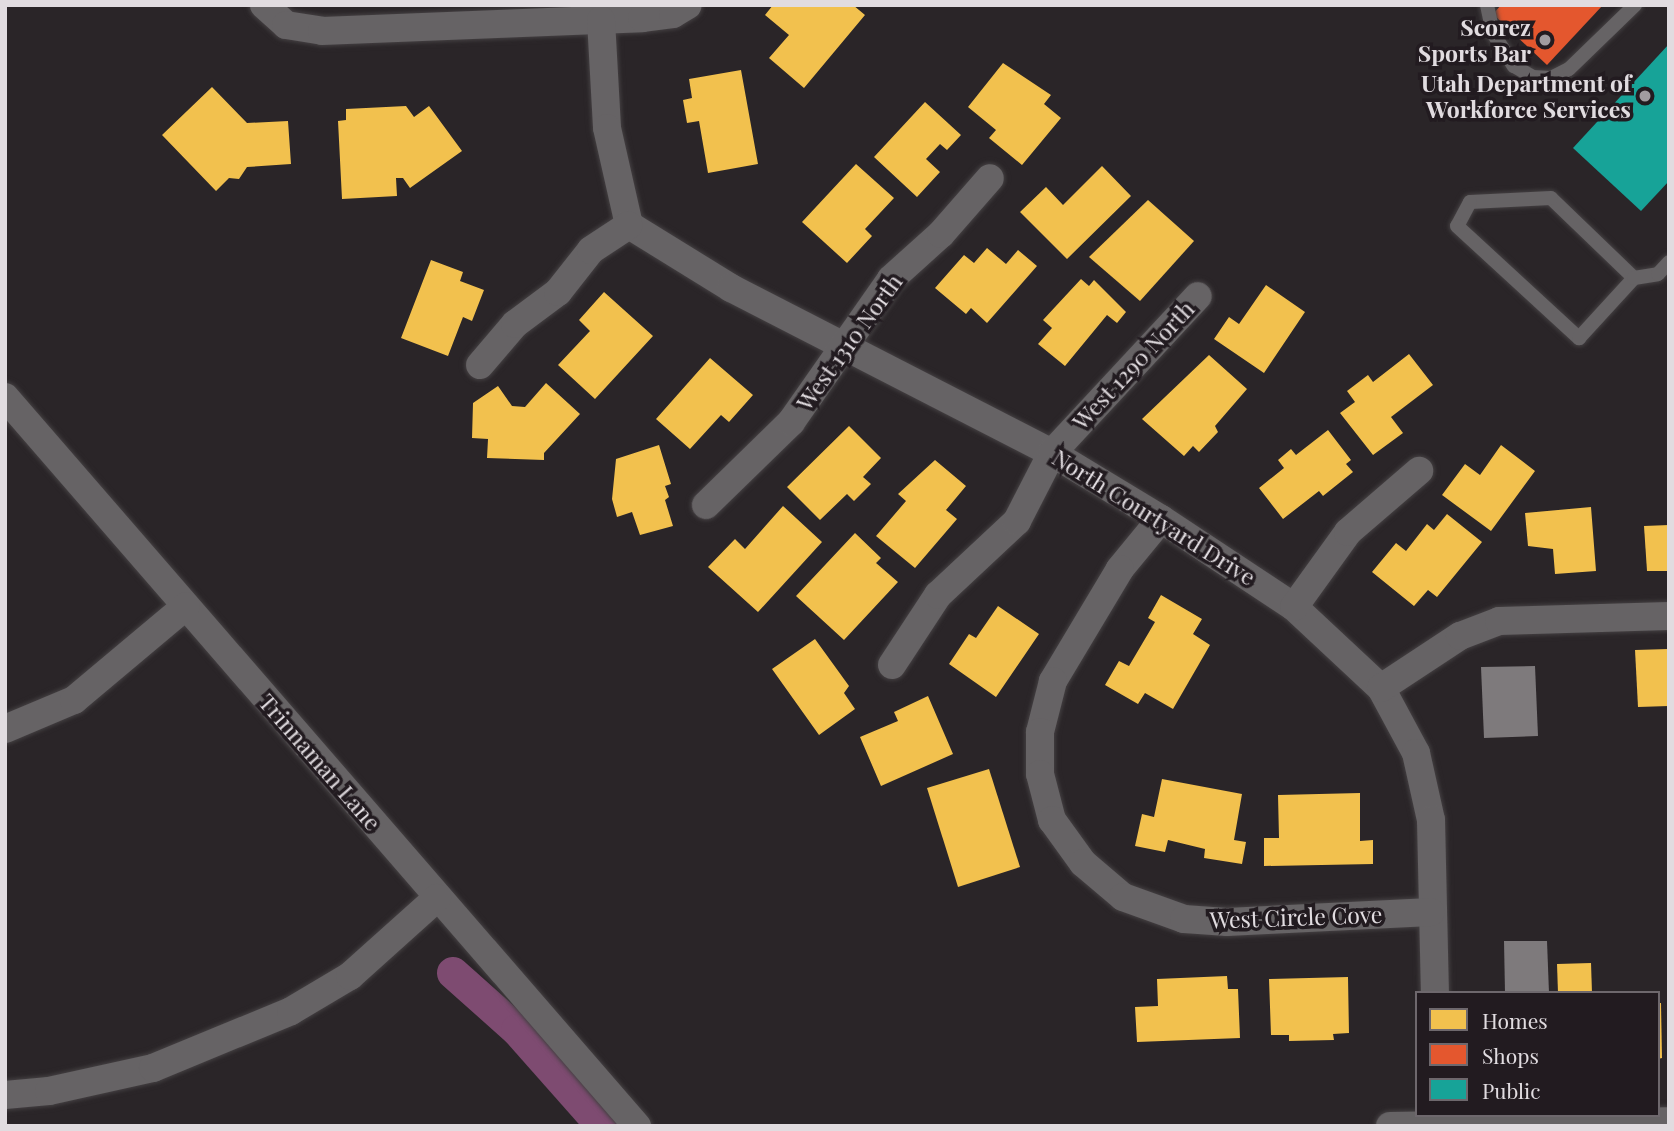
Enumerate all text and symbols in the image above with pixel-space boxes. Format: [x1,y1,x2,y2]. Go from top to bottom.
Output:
place label: Scorez Sports Bar [1418,13,1531,67]
marker: Scorez Sports Bar [1537,32,1553,48]
place label: Utah Department of Workforce Services [1421,69,1631,123]
marker: Utah Department of Workforce Services [1637,88,1653,104]
street label: West 1310 North [790,268,908,416]
street label: West 1290 North [1066,295,1200,435]
street label: North Courtyard Drive [1047,443,1261,591]
street label: Trinnaman Lane [253,688,387,836]
street label: West Circle Cove [1209,900,1383,934]
legend [1415,991,1660,1117]
text: Homes [1482,1006,1548,1034]
text: Shops [1482,1041,1539,1069]
text: Public [1482,1076,1540,1104]

